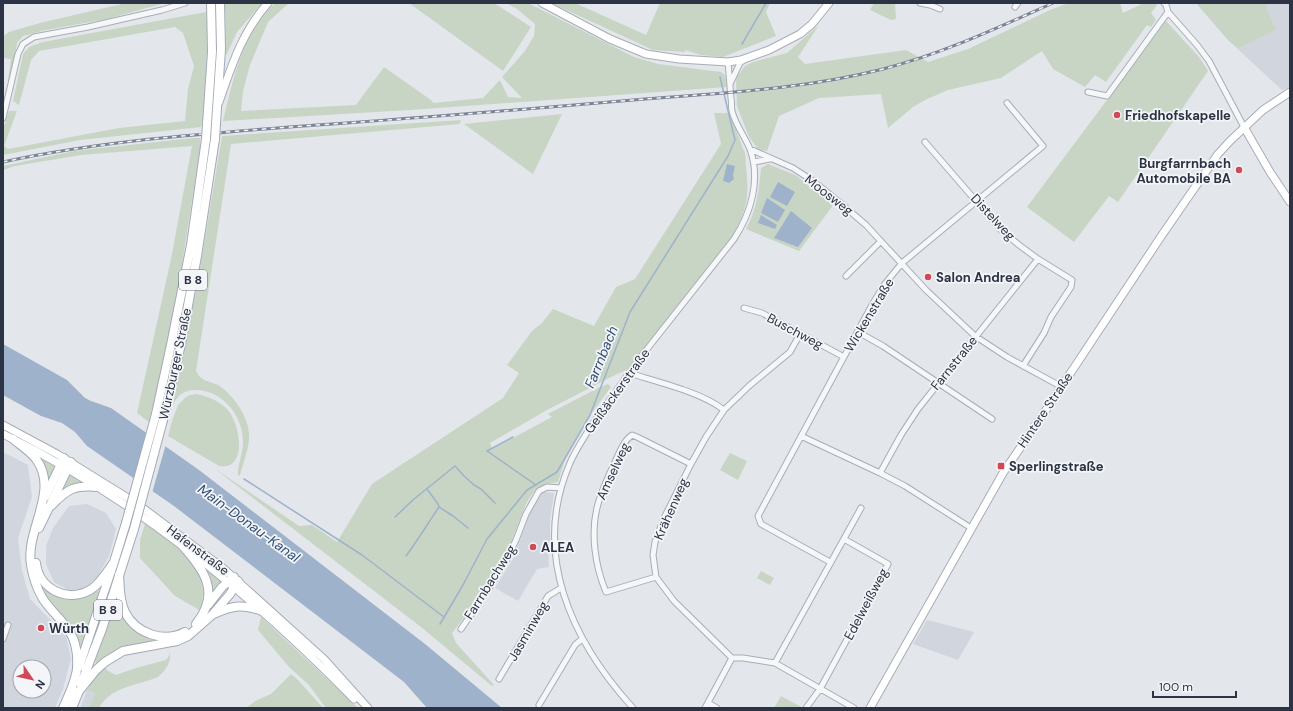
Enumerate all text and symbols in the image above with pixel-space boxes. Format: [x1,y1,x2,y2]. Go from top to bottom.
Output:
place label: Friedhofskapelle [1125,107,1231,124]
marker: Friedhofskapelle [1112,110,1122,120]
place label: Burgfarrnbach Automobile BA [1136,155,1231,187]
marker: Burgfarrnbach Automobile BA [1234,165,1244,175]
street label: Moosweg [801,171,857,219]
street label: Distelweg [967,190,1019,244]
place label: Salon Andrea [936,269,1020,286]
road number: B 8 [179,270,207,290]
marker: Salon Andrea [923,272,933,282]
street label: Wickenstraße [840,275,898,355]
street label: Würzburger Straße [155,307,195,421]
street label: Buschweg [764,309,826,353]
water label: Farrnbach [580,323,622,391]
street label: Farnstraße [927,332,981,394]
street label: Geißäckerstraße [581,345,653,437]
street label: Hintere Straße [1014,369,1076,451]
street label: Amselweg [592,440,634,502]
place label: Sperlingstraße [1009,458,1104,475]
marker: Sperlingstraße [996,461,1006,471]
street label: Krähenweg [650,475,692,543]
water label: Main-Donau-Kanal [194,480,304,567]
street label: Hafenstraße [163,521,233,579]
place label: ALEA [541,539,574,556]
street label: Farrnbachweg [460,541,520,623]
marker: ALEA [528,542,538,552]
street label: Edelweißweg [840,565,892,643]
street label: Jasminweg [504,598,552,664]
road number: B 8 [94,600,122,620]
place label: Würth [49,620,89,637]
marker: Würth [36,623,46,633]
north arrow [12,659,52,699]
scale bar [1153,673,1236,699]
text: N [32,677,48,692]
text: 100 m [1159,679,1193,695]

